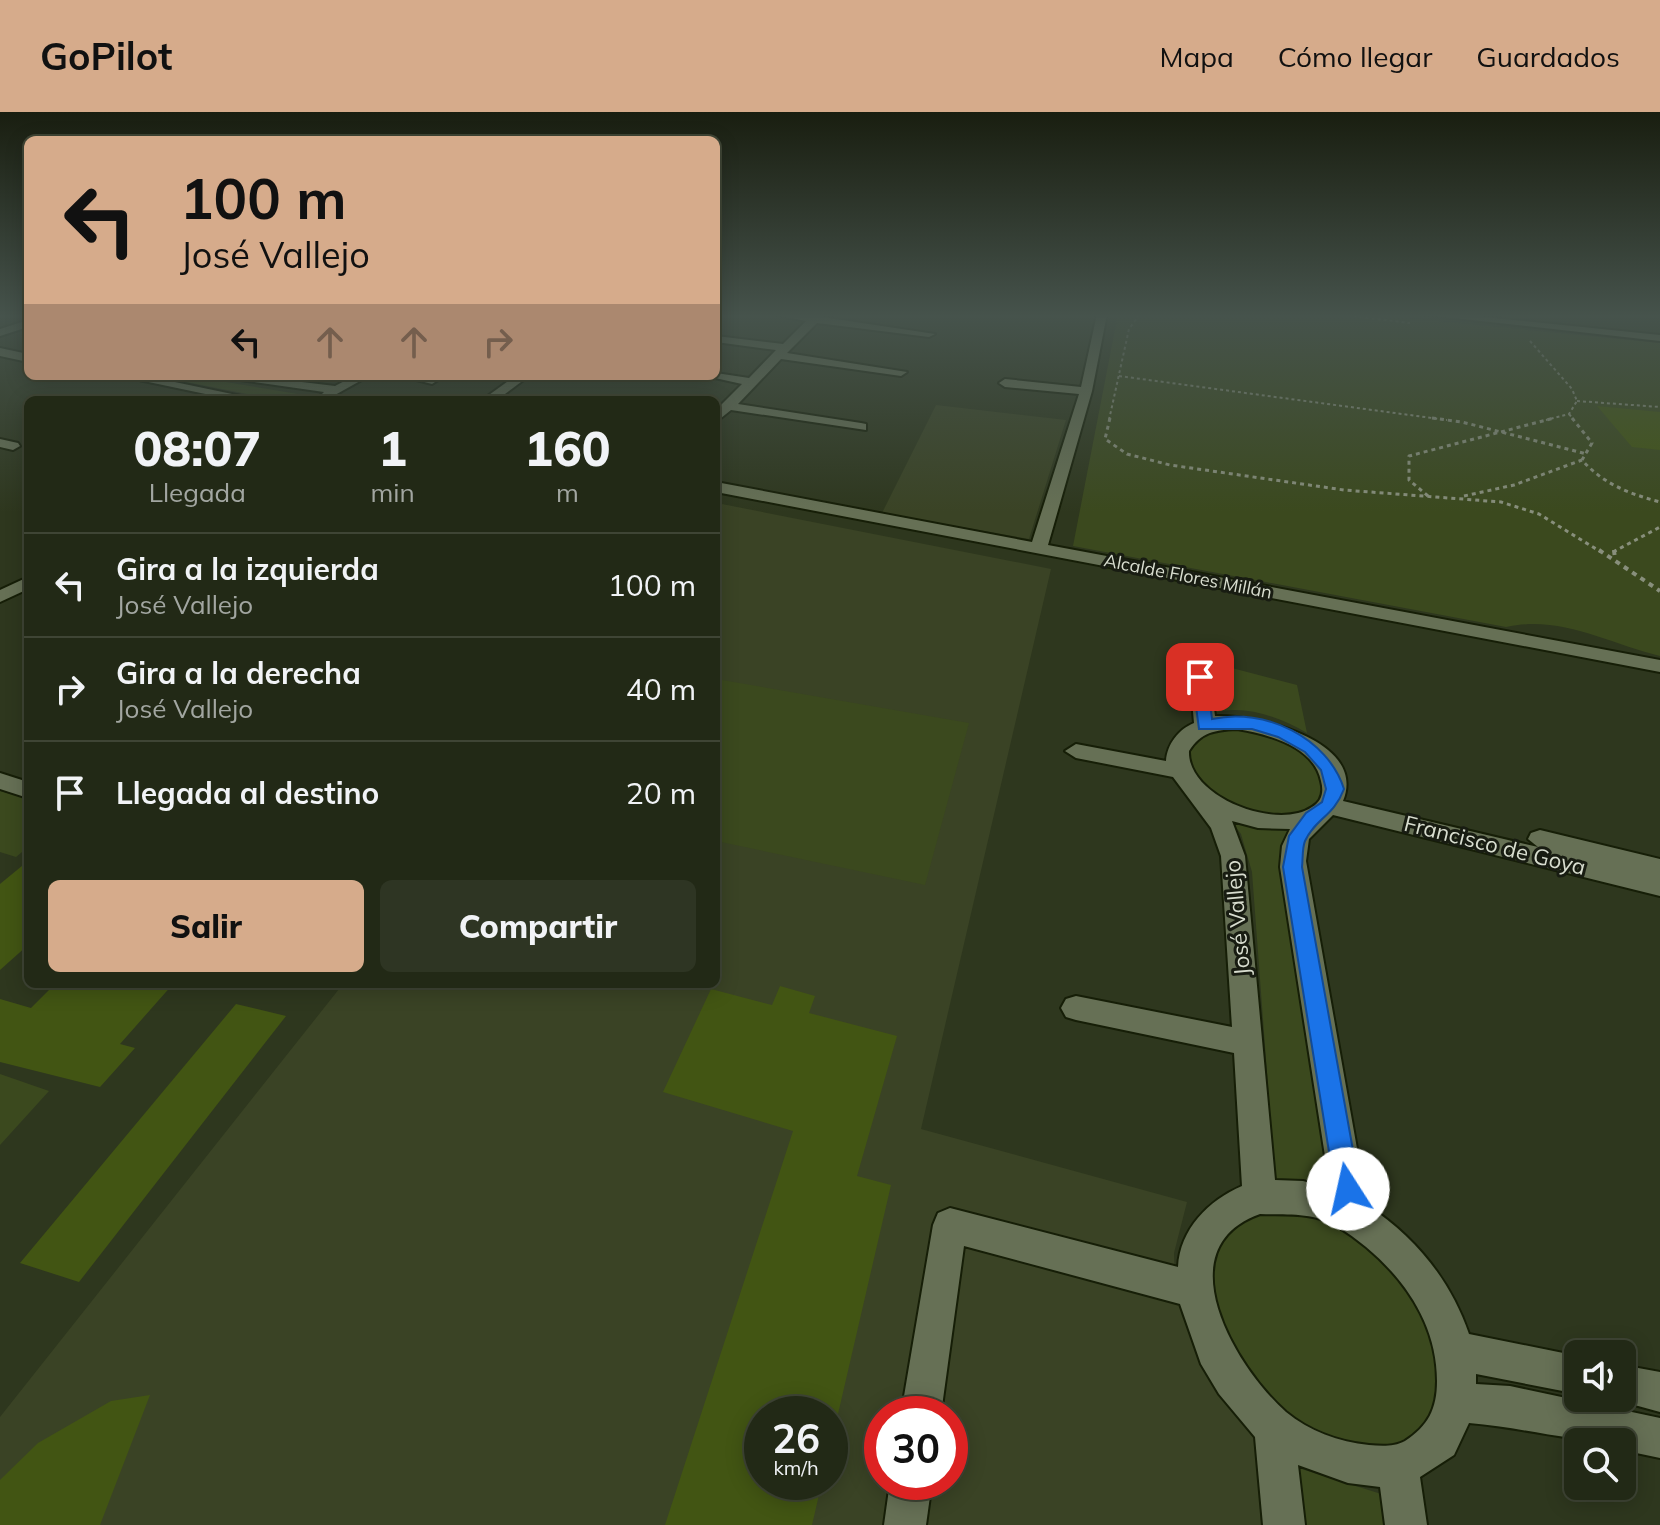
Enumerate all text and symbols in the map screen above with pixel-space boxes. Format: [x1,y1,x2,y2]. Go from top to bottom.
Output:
text: GoPilot [40,32,172,80]
text: Mapa [1159,39,1234,74]
text: Cómo llegar [1278,39,1432,74]
text: Guardados [1476,39,1620,74]
text: 100 m [180,163,347,233]
icon: left [48,168,152,272]
text: José Vallejo [180,232,370,277]
icon: left [224,320,268,364]
icon: ahead [308,320,352,364]
icon: ahead [392,320,436,364]
icon: right [476,320,520,364]
text: 08:07 [133,418,261,478]
text: 1 [378,418,407,478]
text: 160 [524,418,611,478]
text: Llegada [149,476,246,509]
text: min [371,476,415,509]
text: m [556,476,579,509]
street label: Alcalde Flores Millán [1102,548,1274,604]
text: Gira a la izquierda [116,550,379,588]
icon: left [48,563,92,607]
text: 100 m [608,566,696,604]
text: José Vallejo [116,588,253,621]
pin [1166,643,1234,711]
text: Gira a la derecha [116,654,361,692]
icon: arrive [1178,655,1222,699]
icon: right [48,667,92,711]
text: 40 m [626,670,696,708]
text: José Vallejo [116,692,253,725]
icon: arrive [48,771,92,815]
text: Llegada al destino [116,774,379,812]
text: 20 m [626,774,696,812]
street label: Francisco de Goya [1401,809,1589,881]
street label: José Vallejo [1218,859,1256,977]
button: Salir [48,880,364,972]
button: Compartir [380,880,696,972]
position arrow [1306,1147,1390,1231]
map controls [1564,1340,1636,1500]
button: sound [1564,1340,1636,1412]
speed limit sign: 30 [864,1396,968,1500]
text: 26 [772,1413,820,1463]
button: search [1564,1428,1636,1500]
text: km/h [773,1455,819,1480]

